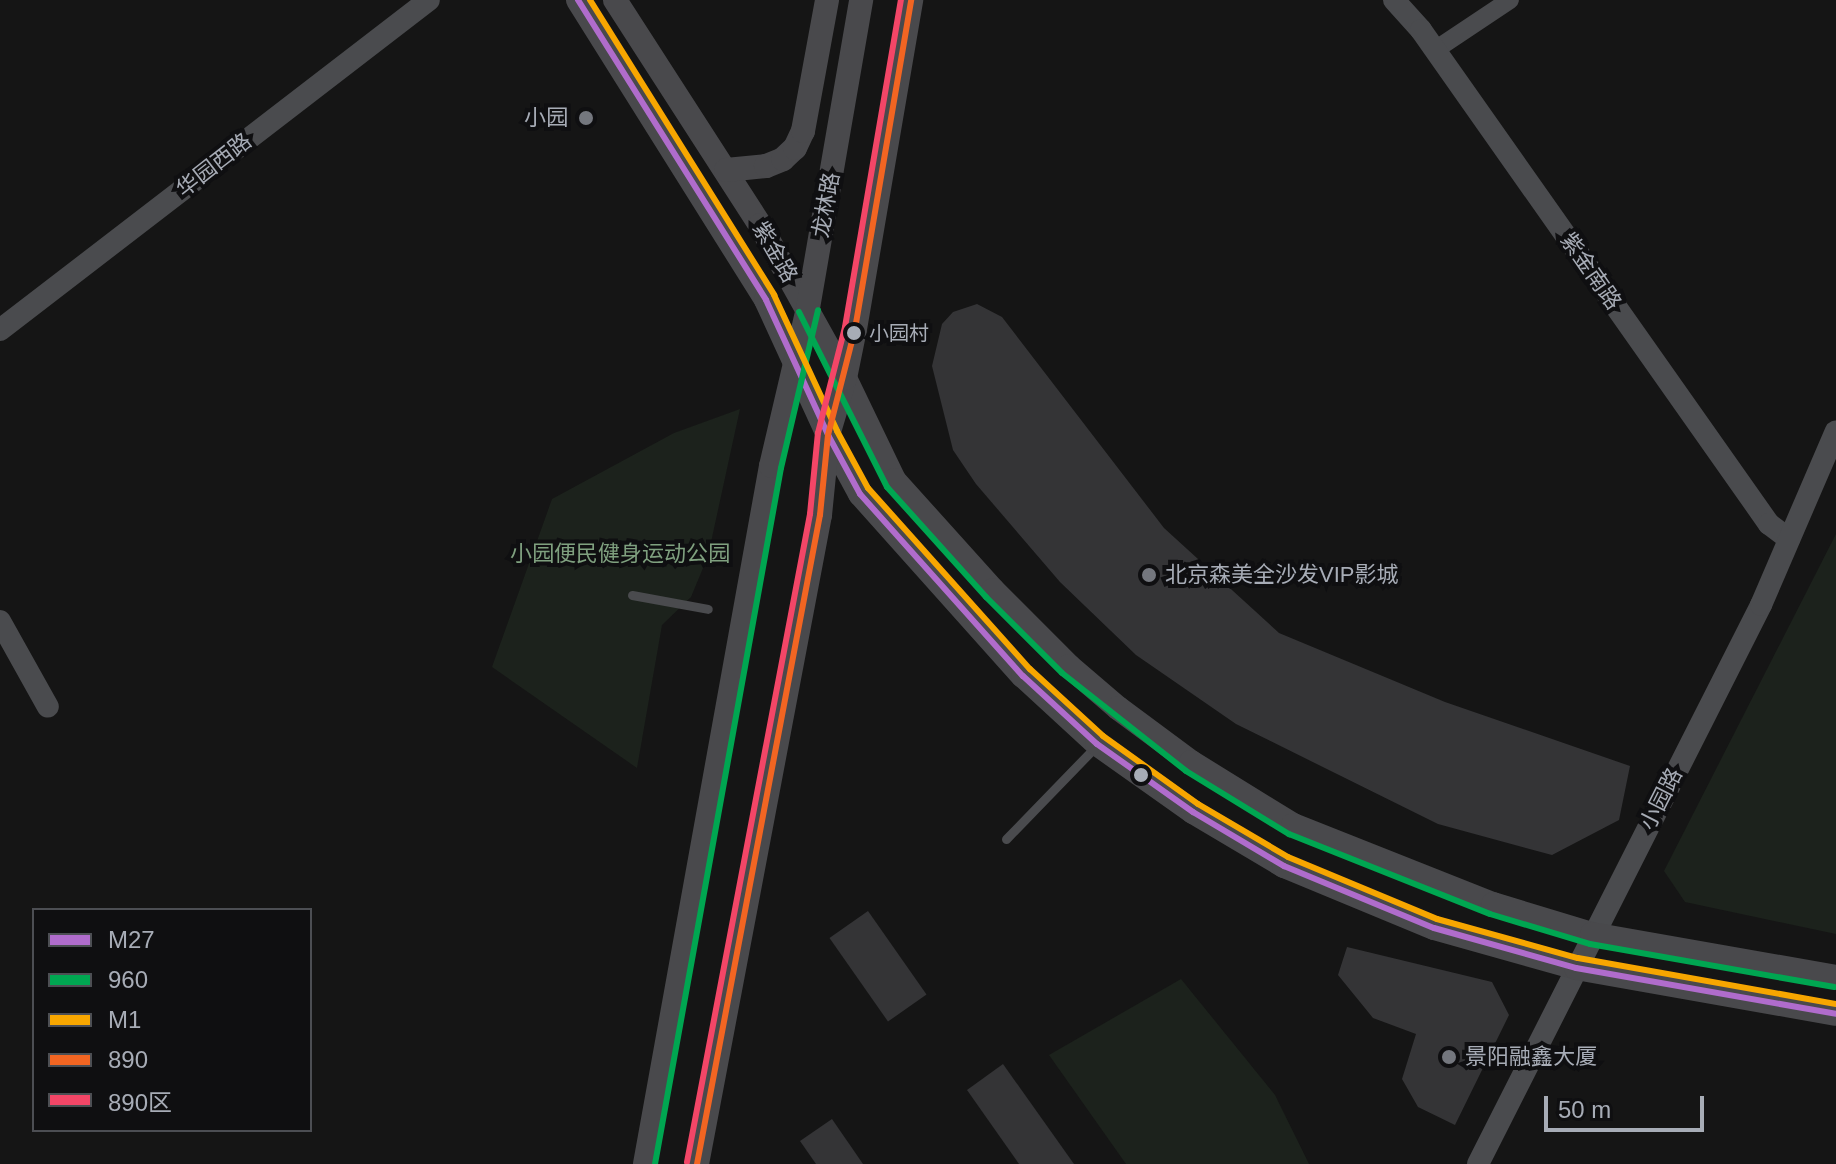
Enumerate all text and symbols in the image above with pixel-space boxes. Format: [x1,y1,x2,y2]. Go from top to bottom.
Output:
place label: 小园 [524,105,568,131]
marker: 小园 [575,107,597,129]
street label: 华园西路 [171,128,257,202]
street label: 龙林路 [807,170,845,240]
street label: 紫金路 [747,217,803,287]
street label: 紫金南路 [1555,227,1627,315]
place label: 小园村 [869,321,929,345]
marker: 小园村 [846,325,862,341]
park label: 小园便民健身运动公园 [510,541,730,567]
place label: 北京森美全沙发VIP影城 [1165,562,1398,588]
marker: 北京森美全沙发VIP影城 [1140,566,1158,584]
street label: 小园路 [1634,764,1688,834]
unlabelled marker [1133,767,1149,783]
legend [32,908,312,1132]
text: M27 [108,926,155,953]
text: 960 [108,966,148,993]
text: M1 [108,1006,141,1033]
place label: 景阳融鑫大厦 [1465,1044,1597,1070]
text: 890 [108,1046,148,1073]
marker: 景阳融鑫大厦 [1440,1048,1458,1066]
scale bar [1548,1080,1708,1130]
text: 890区 [108,1089,172,1116]
text: 50 m [1558,1096,1611,1123]

